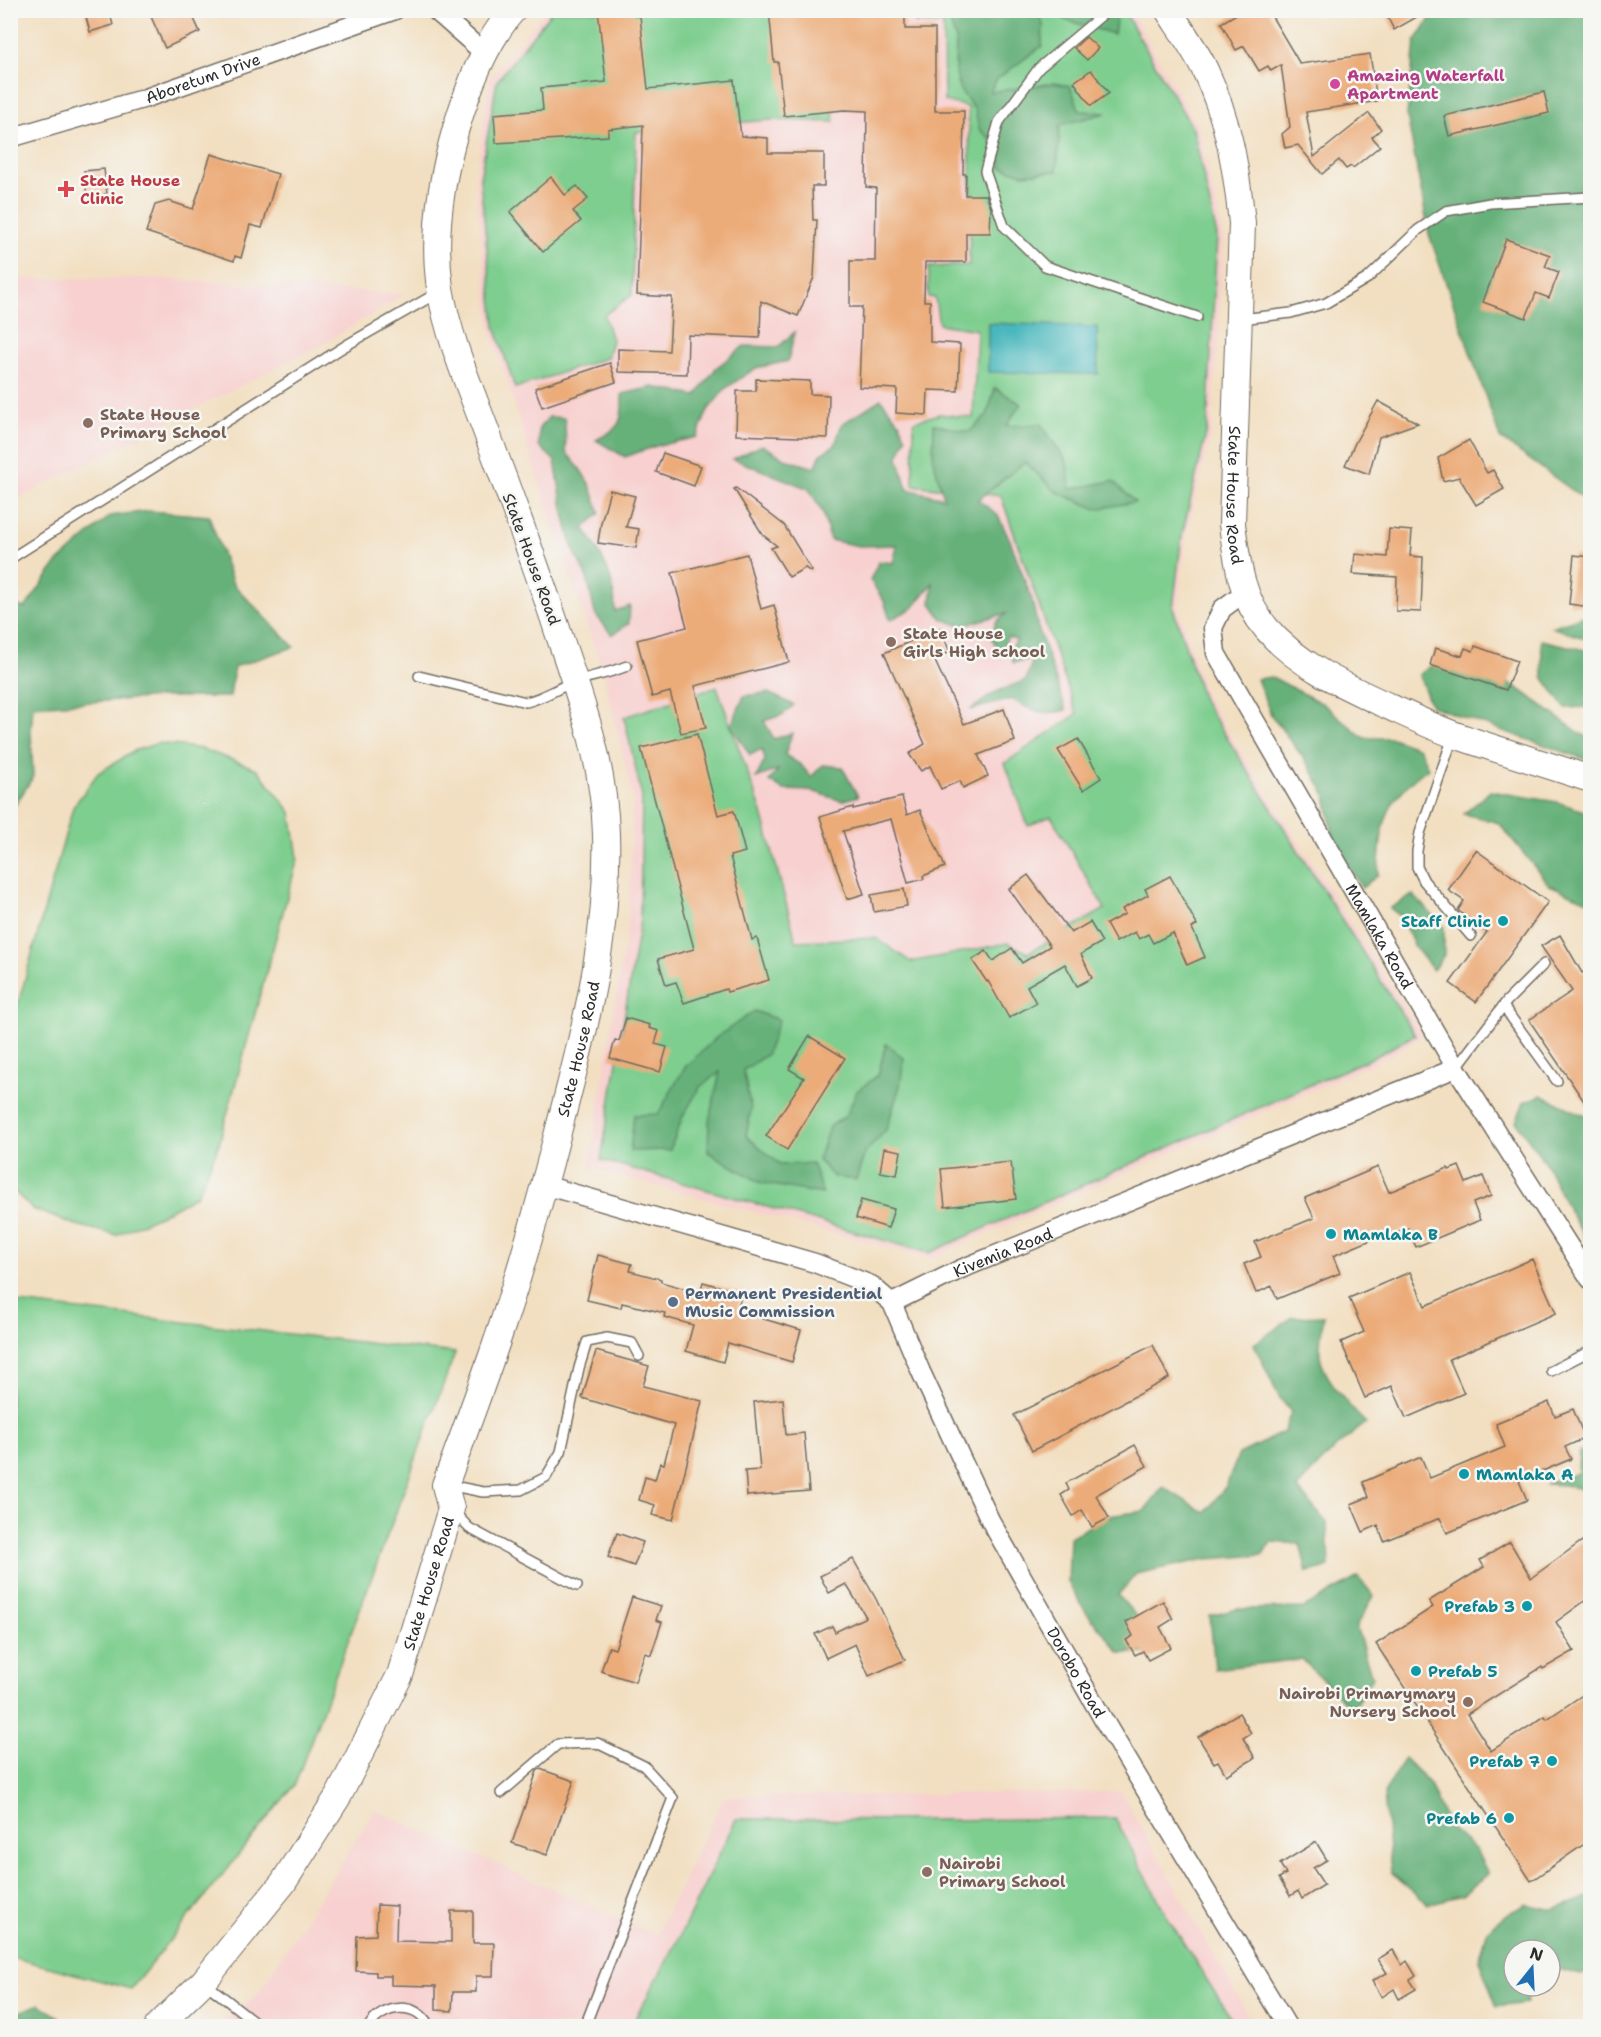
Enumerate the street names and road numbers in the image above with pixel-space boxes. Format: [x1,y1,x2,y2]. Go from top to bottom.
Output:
street label: Aboretum Drive [143,48,263,108]
street label: State House Road [1221,425,1248,566]
street label: State House Road [498,490,565,628]
street label: Mamlaka Road [1341,880,1418,993]
street label: State House Road [552,979,605,1119]
street label: Kivemia Road [950,1223,1056,1282]
street label: State House Road [398,1514,459,1653]
street label: Dorobo Road [1042,1623,1110,1722]

